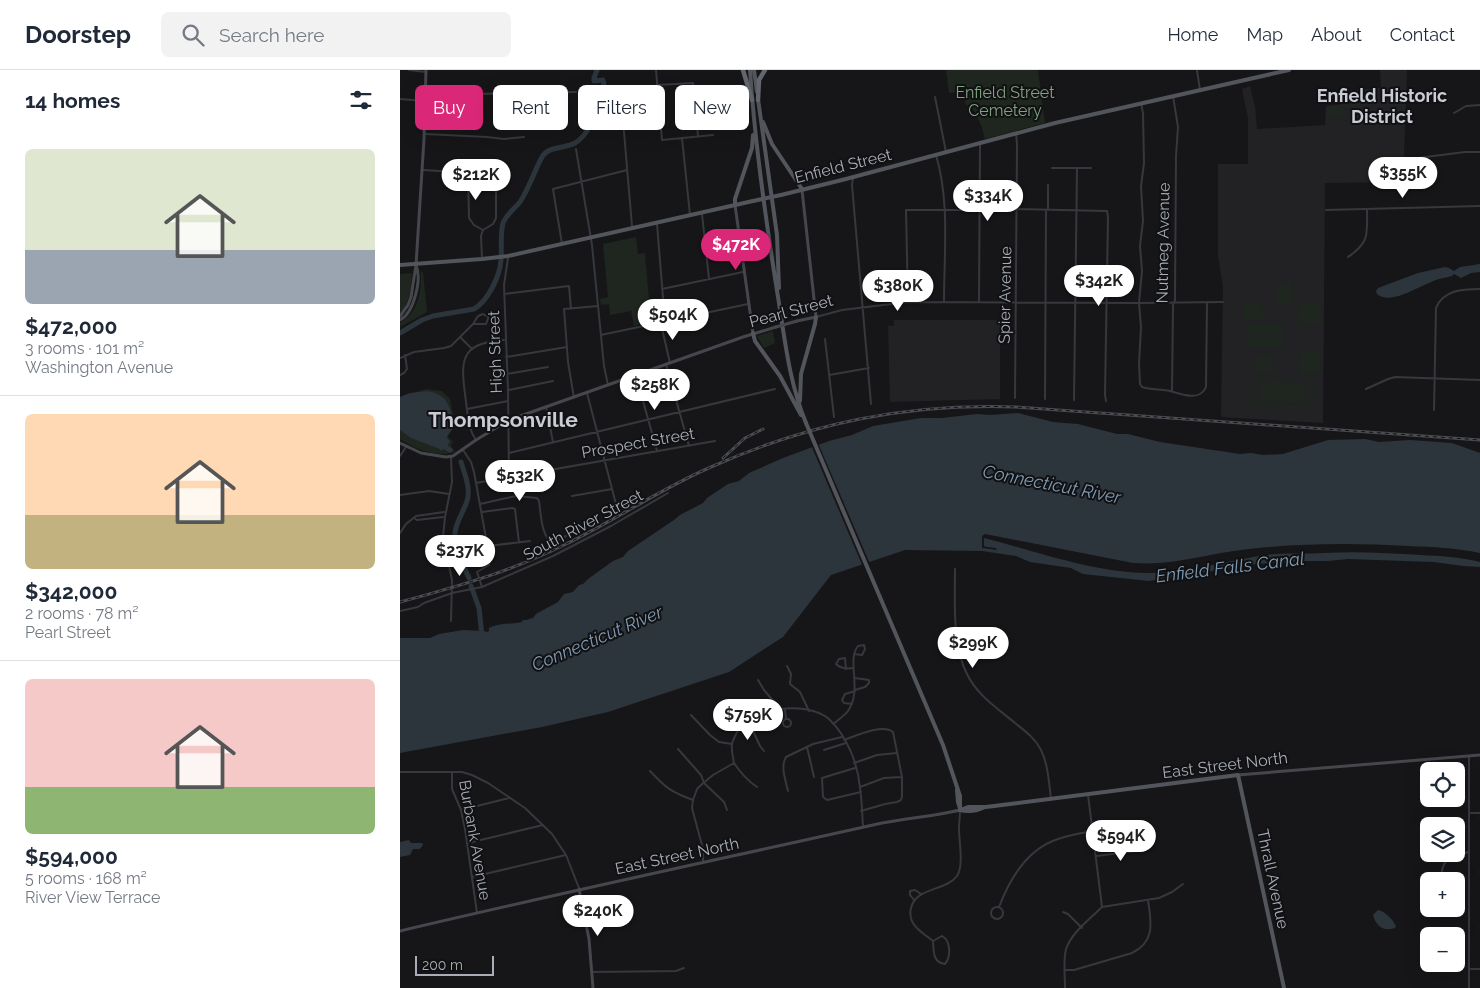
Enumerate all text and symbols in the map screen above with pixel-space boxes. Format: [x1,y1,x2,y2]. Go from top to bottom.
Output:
search box [161,12,511,57]
text: Doorstep [25,20,131,49]
icon: search [179,21,207,49]
text: Search here [219,24,325,46]
text: Home [1167,24,1218,45]
text: Map [1246,24,1283,45]
text: About [1311,24,1362,45]
text: Contact [1390,24,1455,45]
park label: Enfield Street Cemetery [955,83,1055,120]
chip: Buy [415,85,483,130]
chip: Rent [493,85,568,130]
chip: Filters [578,85,665,130]
chip: New [675,85,749,130]
district label: Enfield Historic District [1317,85,1447,127]
icon: filters [347,86,375,114]
text: 14 homes [25,88,120,113]
street label: Enfield Street [793,145,894,187]
pin: $355K [1368,156,1438,199]
pin: $212K [441,158,511,201]
text: $355K [1379,163,1427,182]
text: $212K [453,165,499,184]
pin: $334K [953,180,1023,222]
icon: home [155,181,245,271]
street label: Nutmeg Avenue [1152,182,1174,304]
text: $334K [964,186,1012,205]
pin: $472K [701,228,771,271]
text: $472K [712,235,760,254]
street label: Spier Avenue [995,246,1015,344]
pin: $342K [1064,264,1134,307]
pin: $380K [863,270,933,312]
text: $342K [1075,271,1123,290]
text: $380K [873,276,923,295]
street label: Pearl Street [747,291,836,331]
pin: $504K [638,298,708,341]
text: $504K [649,305,697,324]
street label: High Street [484,310,506,394]
text: $472,000 [25,314,117,339]
text: 3 rooms · 101 m² [25,339,144,358]
text: Washington Avenue [25,358,173,377]
pin: $258K [620,368,690,411]
text: $258K [631,375,679,394]
district label: Thompsonville [428,407,578,432]
street label: Prospect Street [580,424,697,462]
icon: home [155,447,245,537]
pin: $532K [485,460,555,502]
water label: Connecticut River [981,460,1124,508]
text: $532K [496,466,544,485]
street label: South River Street [520,485,647,565]
pin: $237K [425,534,495,577]
text: $237K [436,541,484,560]
water label: Enfield Falls Canal [1154,547,1306,587]
text: $342,000 [25,579,117,604]
water label: Connecticut River [528,601,666,675]
text: 2 rooms · 78 m² [25,604,138,623]
text: Pearl Street [25,623,111,642]
pin: $299K [938,626,1008,669]
text: $299K [949,633,997,652]
pin: $759K [713,698,783,741]
text: $759K [724,705,772,724]
icon: home [155,712,245,802]
street label: East Street North [1161,748,1289,782]
map controls [1420,762,1465,972]
button: locate [1420,762,1465,807]
street label: Burbank Avenue [455,778,495,902]
button: layers [1420,817,1465,862]
pin: $594K [1086,820,1156,862]
text: $594K [1097,826,1145,845]
street label: Thrall Avenue [1253,827,1293,931]
street label: East Street North [613,834,741,878]
text: $594,000 [25,844,118,869]
text: 5 rooms · 168 m² [25,869,147,888]
button: + [1420,872,1465,917]
text: River View Terrace [25,888,160,907]
pin: $240K [563,894,633,937]
text: $240K [574,901,622,920]
button: − [1420,927,1465,972]
scale bar [415,953,494,976]
text: 200 m [422,957,463,973]

